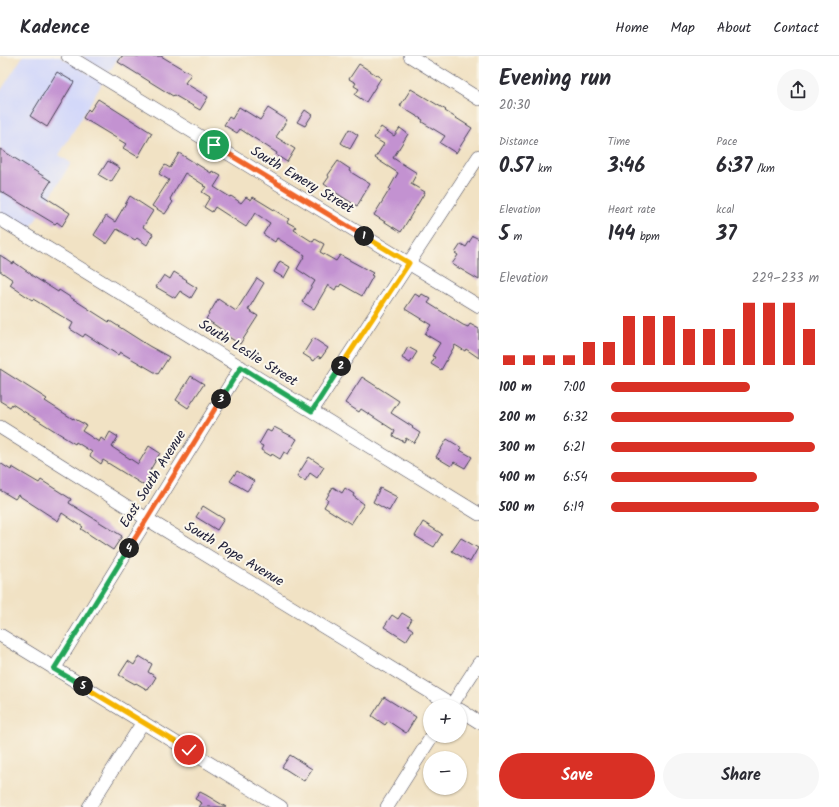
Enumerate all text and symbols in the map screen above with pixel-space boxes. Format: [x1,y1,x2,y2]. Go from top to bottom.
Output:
text: Kadence [20,13,90,43]
text: Home [615,17,649,39]
text: Map [671,17,695,39]
text: About [717,17,751,39]
text: Contact [773,17,819,39]
text: Evening run [499,62,611,97]
button: share [777,69,819,111]
text: 20:30 [499,95,530,116]
pin [197,128,231,162]
text: Distance [499,133,539,151]
text: Time [608,133,630,151]
text: Pace [716,133,737,151]
icon: arrive [203,134,225,156]
street label: South Emery Street [246,140,358,220]
text: 0.57 [499,151,534,183]
text: 3:46 [608,151,645,183]
text: 6:37 [716,151,752,183]
text: km [534,160,552,178]
text: /km [752,160,775,178]
text: Elevation [499,201,541,219]
text: Heart rate [608,201,655,219]
text: kcal [716,201,734,219]
text: 5 [499,219,509,251]
text: 144 [608,219,636,251]
text: 37 [716,219,737,251]
pin: 1 [354,226,374,246]
text: 1 [362,227,366,245]
text: m [509,228,522,246]
text: bpm [636,228,660,246]
text: Elevation [499,268,548,289]
text: 229–233 m [752,268,819,289]
street label: South Leslie Street [194,314,302,393]
pin: 2 [331,356,351,376]
text: 2 [338,357,344,375]
text: 100 m [499,377,532,398]
text: 7:00 [563,377,585,398]
pin: 3 [211,389,231,409]
text: 3 [218,390,224,408]
text: 200 m [499,407,536,428]
text: 6:32 [563,407,588,428]
street label: East South Avenue [114,425,192,532]
text: 300 m [499,437,535,458]
text: 6:21 [563,437,585,458]
text: 400 m [499,467,535,488]
text: 6:54 [563,467,588,488]
text: 500 m [499,497,535,518]
text: 6:19 [563,497,584,518]
street label: South Pope Avenue [180,516,289,593]
pin: 4 [119,538,139,558]
text: 4 [126,539,132,557]
pin: 5 [73,676,93,696]
text: 5 [80,677,86,695]
map controls [423,699,467,795]
button: + [423,699,467,743]
pin [172,733,206,767]
icon: check [178,739,200,761]
button: − [423,751,467,795]
button: Save [499,753,655,799]
button: Share [663,753,819,799]

